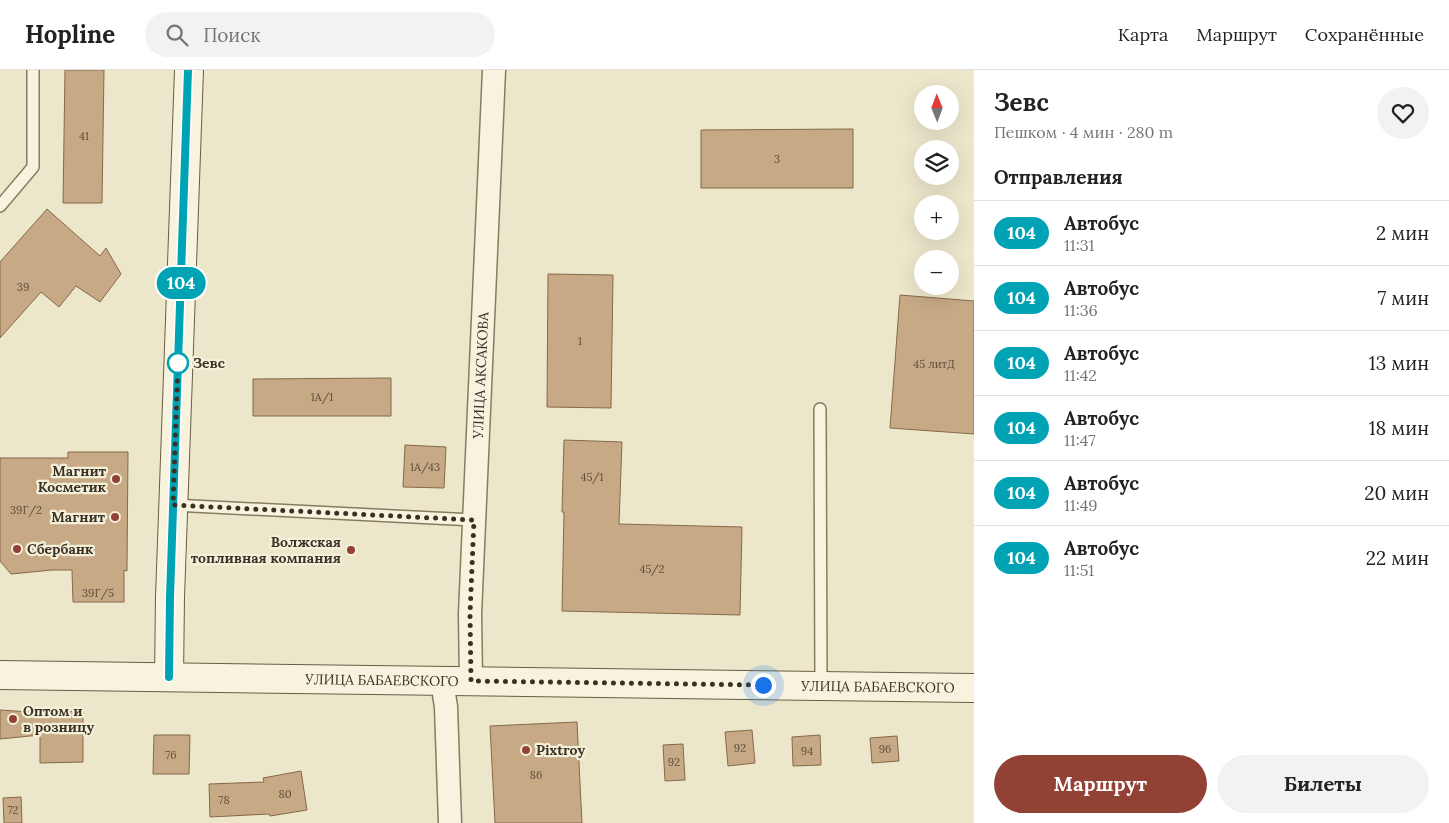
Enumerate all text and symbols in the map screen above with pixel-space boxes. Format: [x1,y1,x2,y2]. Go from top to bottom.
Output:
search box [145,12,495,57]
text: Hopline [25,19,115,50]
icon: search [163,21,191,49]
text: Поиск [203,23,261,47]
text: Карта [1118,23,1168,46]
text: Маршрут [1196,23,1277,46]
text: Сохранённые [1305,23,1424,46]
north arrow [914,85,959,130]
map controls [914,85,959,295]
text: Зевс [994,87,1049,118]
button: heart [1377,87,1429,139]
text: Пешком · 4 мин · 280 m [994,122,1173,142]
house number: 41 [79,129,89,143]
button: layers [914,140,959,185]
house number: 3 [774,152,780,166]
text: Отправления [994,165,1123,189]
button: + [914,195,959,240]
text: Автобус [1064,211,1139,235]
text: 104 [1007,221,1036,244]
text: 2 мин [1376,221,1429,245]
text: 11:31 [1064,235,1094,255]
button: − [914,250,959,295]
line badge: 104 [152,267,210,299]
text: 104 [167,271,195,294]
text: Автобус [1064,276,1139,300]
house number: 39 [17,280,29,294]
text: 104 [1007,286,1036,309]
text: 7 мин [1377,286,1429,310]
text: 11:36 [1064,300,1098,320]
street label: УЛИЦА АКСАКОВА [469,311,492,440]
house number: 1 [578,334,582,348]
text: Автобус [1064,341,1139,365]
text: 104 [1007,351,1036,374]
text: 13 мин [1369,351,1429,375]
marker: Зевс [167,352,189,374]
place label: Зевс [193,354,226,372]
house number: 45 литД [913,357,955,371]
text: 11:42 [1064,365,1097,385]
house number: 1А/1 [311,390,333,405]
text: Автобус [1064,406,1139,430]
text: 104 [1007,416,1036,439]
text: 18 мин [1369,416,1429,440]
text: 11:47 [1064,430,1096,450]
house number: 1А/43 [410,460,440,475]
place label: Магнит Косметик [38,462,107,496]
house number: 45/1 [580,470,604,485]
text: Автобус [1064,471,1139,495]
marker: Магнит Косметик [110,473,122,485]
text: 104 [1007,481,1036,504]
text: 20 мин [1364,481,1429,505]
text: 11:49 [1064,495,1098,515]
house number: 39Г/2 [10,503,42,518]
place label: Магнит [51,508,106,526]
marker: Магнит [109,511,121,523]
place label: Волжская топливная компания [191,533,341,567]
text: Автобус [1064,536,1139,560]
place label: Сбербанк [27,540,94,558]
marker: Сбербанк [11,543,23,555]
marker: Волжская топливная компания [345,544,357,556]
text: 104 [1007,546,1036,569]
text: 22 мин [1366,546,1429,570]
text: 11:51 [1064,560,1094,580]
house number: 45/2 [639,562,665,577]
house number: 39Г/5 [82,586,114,601]
street label: УЛИЦА БАБАЕВСКОГО [304,670,459,690]
your location [751,673,776,698]
street label: УЛИЦА БАБАЕВСКОГО [800,677,955,697]
place label: Оптом и в розницу [23,702,95,736]
marker: Оптом и в розницу [7,713,19,725]
place label: Pixtroy [536,741,585,759]
house number: 92 [734,741,746,755]
house number: 96 [879,742,891,756]
marker: Pixtroy [520,744,532,756]
house number: 94 [801,744,813,758]
house number: 76 [165,748,177,762]
house number: 92 [668,755,680,769]
button: Маршрут [994,755,1207,813]
button: Билеты [1217,755,1429,813]
house number: 86 [530,768,542,782]
house number: 80 [278,787,292,801]
house number: 78 [218,793,230,807]
house number: 72 [8,803,19,817]

